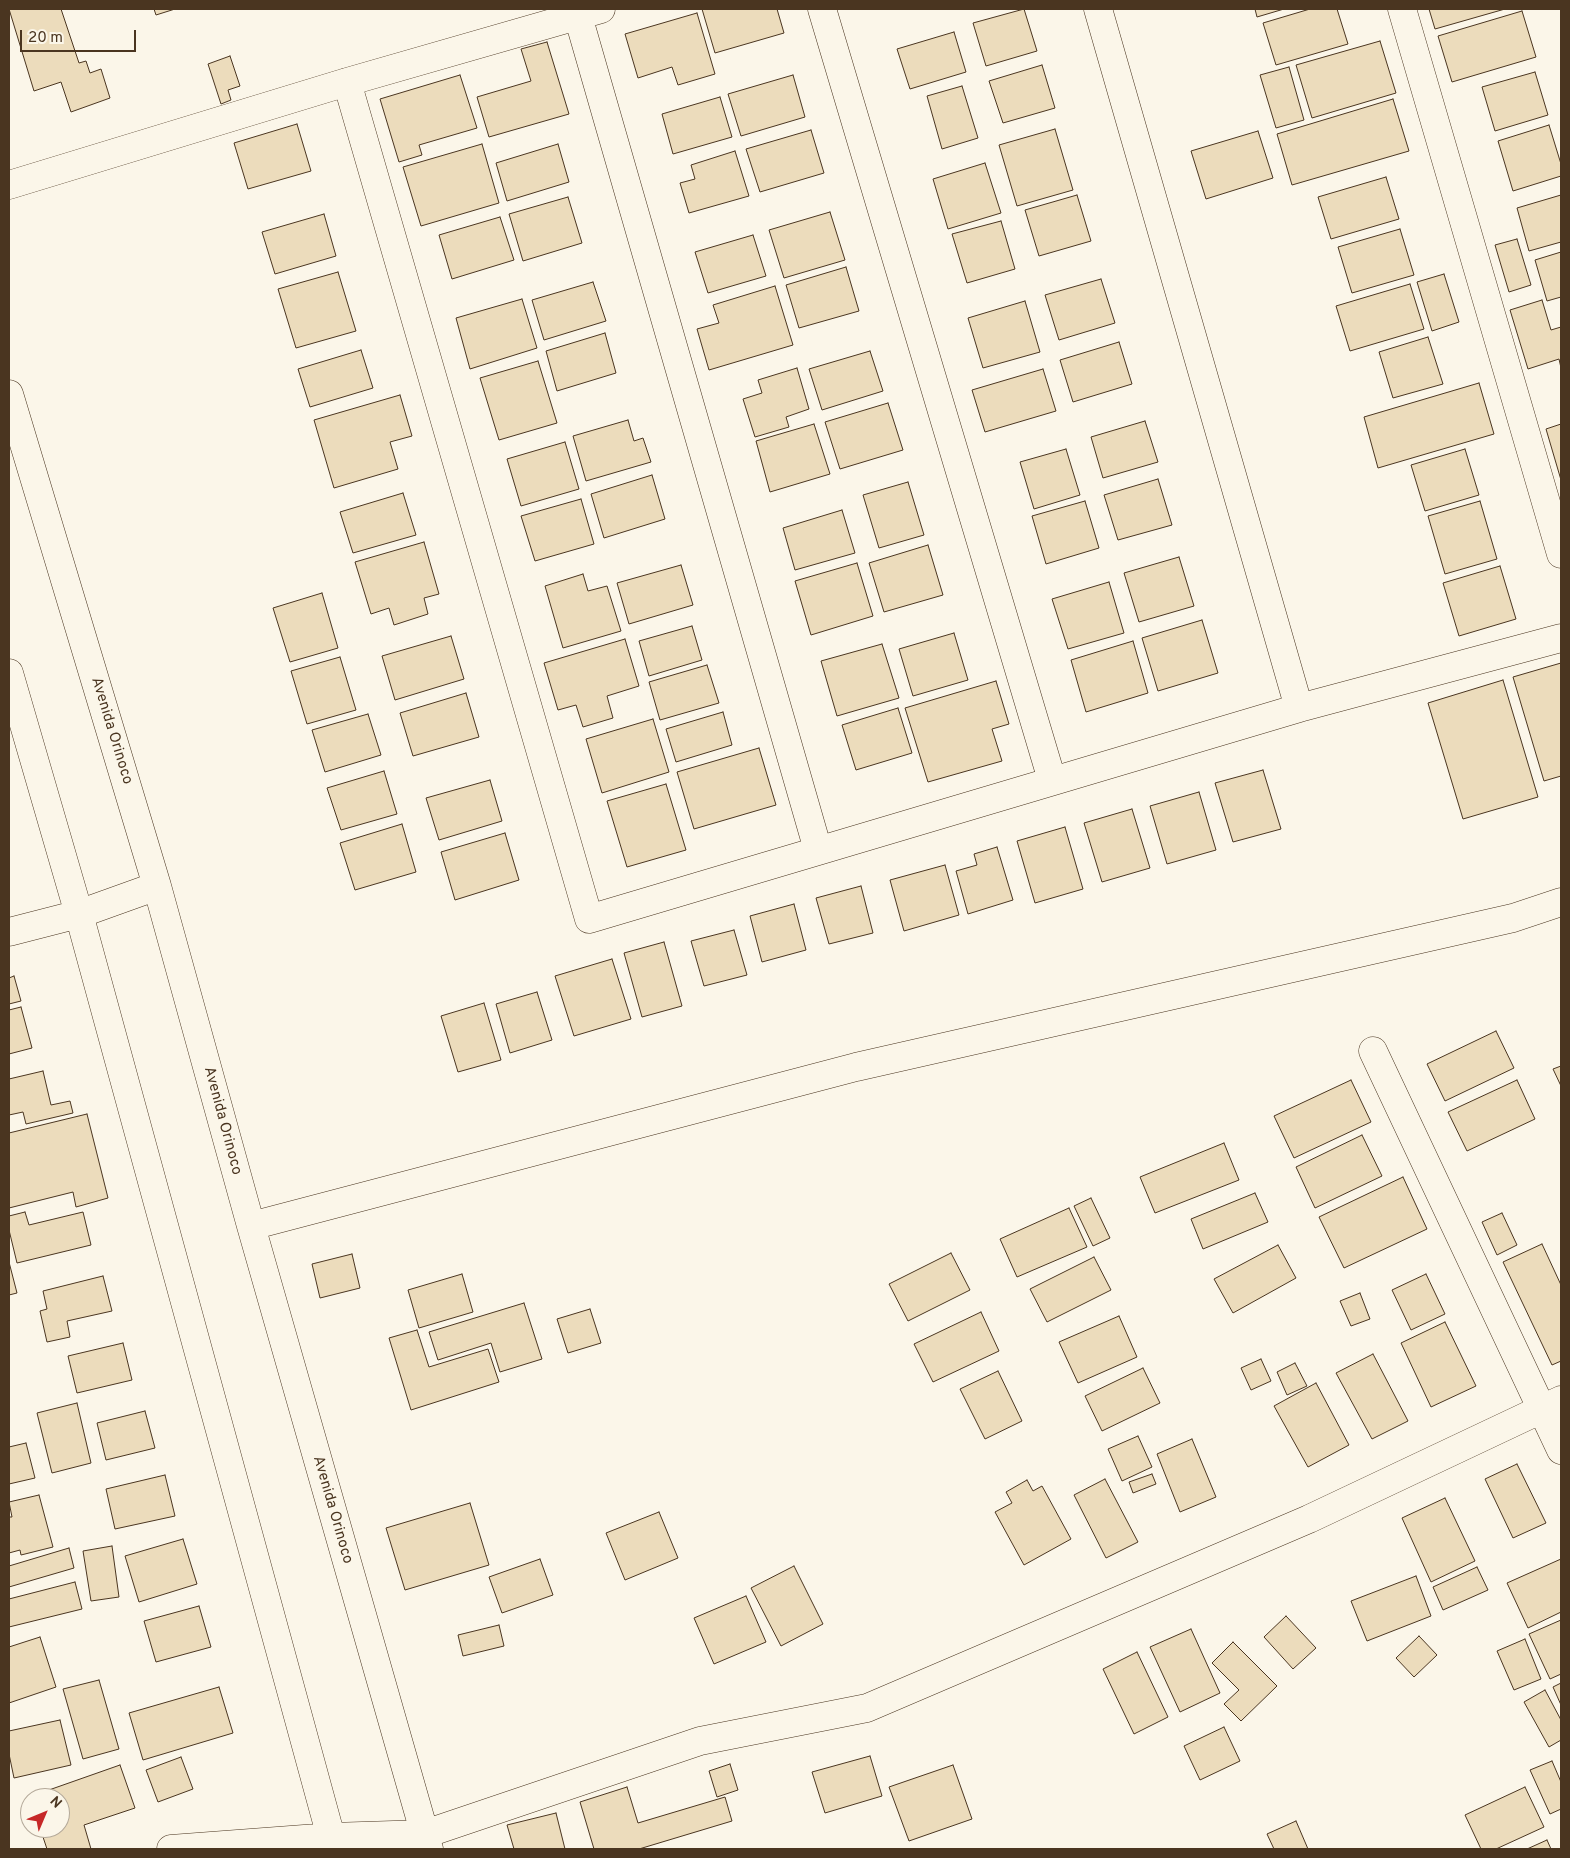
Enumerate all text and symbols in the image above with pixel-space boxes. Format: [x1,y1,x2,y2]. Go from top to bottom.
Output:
scale bar [22,20,139,52]
text: 20 m [28,29,63,48]
street label: Avenida Orinoco [86,675,136,787]
street label: Avenida Orinoco [199,1065,245,1177]
street label: Avenida Orinoco [308,1454,356,1566]
north arrow [20,1788,70,1838]
text: N [46,1793,65,1812]

